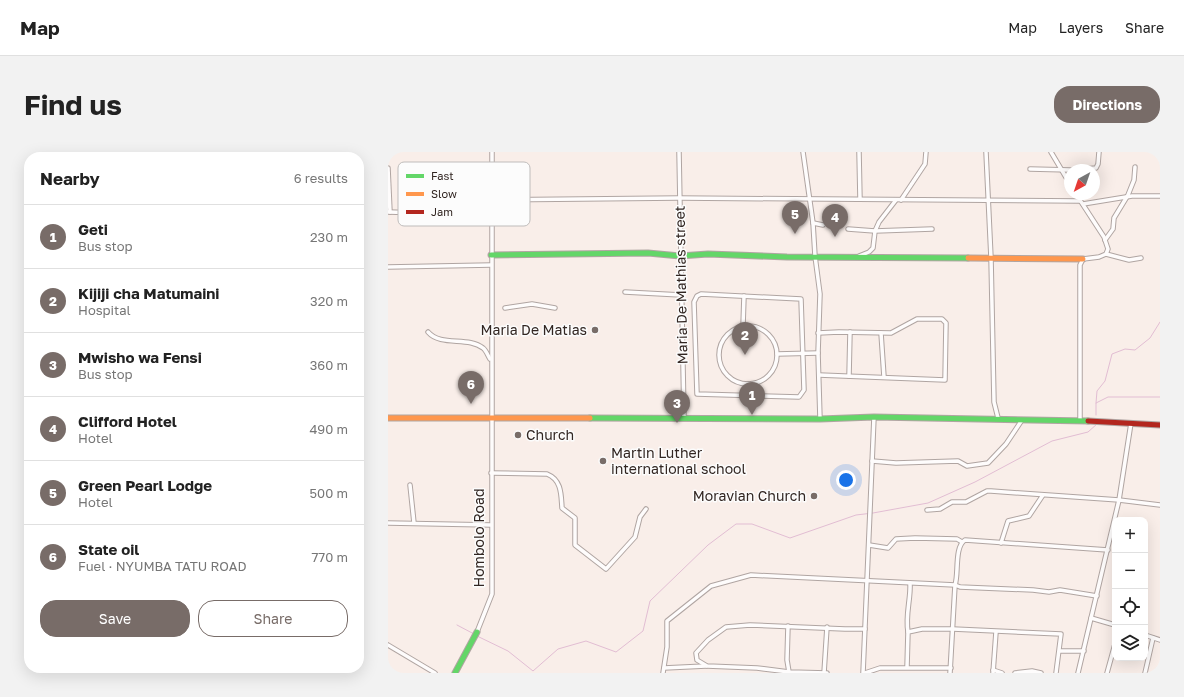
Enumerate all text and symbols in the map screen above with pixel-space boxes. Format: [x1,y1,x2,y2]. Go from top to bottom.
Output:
text: Map [20,16,60,39]
text: Map [1008,19,1037,36]
text: Layers [1059,19,1103,36]
text: Share [1125,19,1164,36]
button: Directions [1054,86,1160,123]
text: Find us [24,88,122,121]
legend [398,162,530,226]
north arrow [1064,164,1100,200]
text: Nearby [40,168,100,189]
text: Fast [431,169,454,182]
text: 6 results [294,170,348,186]
text: Slow [431,187,457,200]
pin: 5 [782,201,808,234]
pin: 4 [822,204,848,237]
text: Jam [431,205,453,218]
street label: Maria De Mathias street [671,205,690,365]
text: Geti [78,220,108,238]
text: 1 [50,229,56,245]
text: 230 m [310,229,348,245]
text: Bus stop [78,238,133,254]
text: Kijiji cha Matumaini [78,284,219,302]
text: 2 [49,293,57,309]
text: 320 m [310,293,348,309]
text: Hospital [78,302,131,318]
place label: Maria De Matias [481,321,587,338]
pin: 2 [732,322,758,355]
marker: Maria De Matias [590,325,600,335]
text: Mwisho wa Fensi [78,348,202,366]
text: 3 [49,357,57,373]
text: 360 m [310,357,348,373]
text: Bus stop [78,366,133,382]
pin: 6 [458,371,484,404]
pin: 1 [739,382,765,415]
pin: 3 [664,390,690,423]
text: Clifford Hotel [78,412,177,430]
text: 4 [49,421,57,437]
text: 490 m [309,421,348,437]
place label: Church [526,426,574,443]
text: Hotel [78,430,113,446]
marker: Church [513,430,523,440]
place label: Martin Luther international school [611,444,746,477]
marker: Martin Luther international school [598,456,608,466]
your location [836,470,856,490]
text: Green Pearl Lodge [78,476,212,494]
text: 5 [49,485,57,501]
text: 500 m [310,485,348,501]
place label: Moravian Church [693,487,806,504]
street label: Hombolo Road [470,489,487,587]
marker: Moravian Church [809,491,819,501]
text: Hotel [78,494,113,510]
map controls [1112,517,1148,661]
button: + [1112,517,1148,553]
text: State oil [78,540,139,558]
text: 6 [49,549,57,565]
text: 770 m [311,549,348,565]
button: − [1112,553,1148,589]
text: Fuel · NYUMBA TATU ROAD [78,558,246,574]
button: locate [1112,589,1148,625]
button: Save [40,600,190,637]
button: Share [198,600,348,637]
button: layers [1112,625,1148,661]

